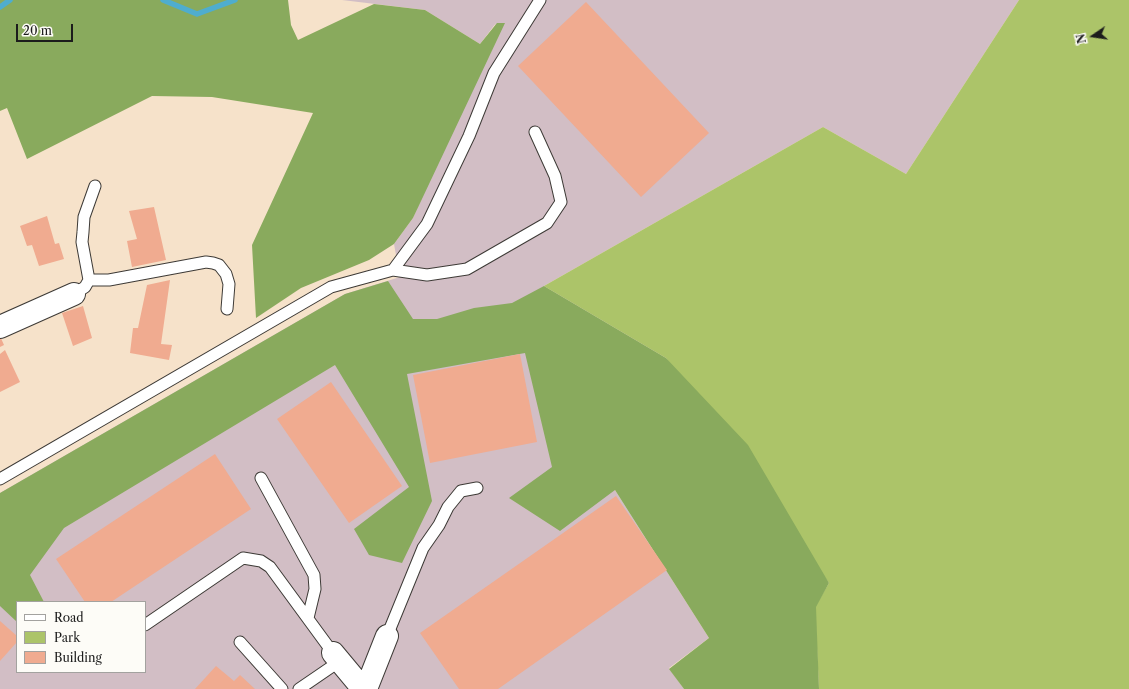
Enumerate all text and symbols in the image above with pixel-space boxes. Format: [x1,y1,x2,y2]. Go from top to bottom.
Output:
scale bar [18,16,75,42]
north arrow [1073,16,1113,56]
text: 20 m [23,23,52,38]
text: N [1073,32,1089,45]
legend [16,601,146,673]
text: Road [54,610,84,625]
text: Park [54,630,80,645]
text: Building [54,650,102,665]

